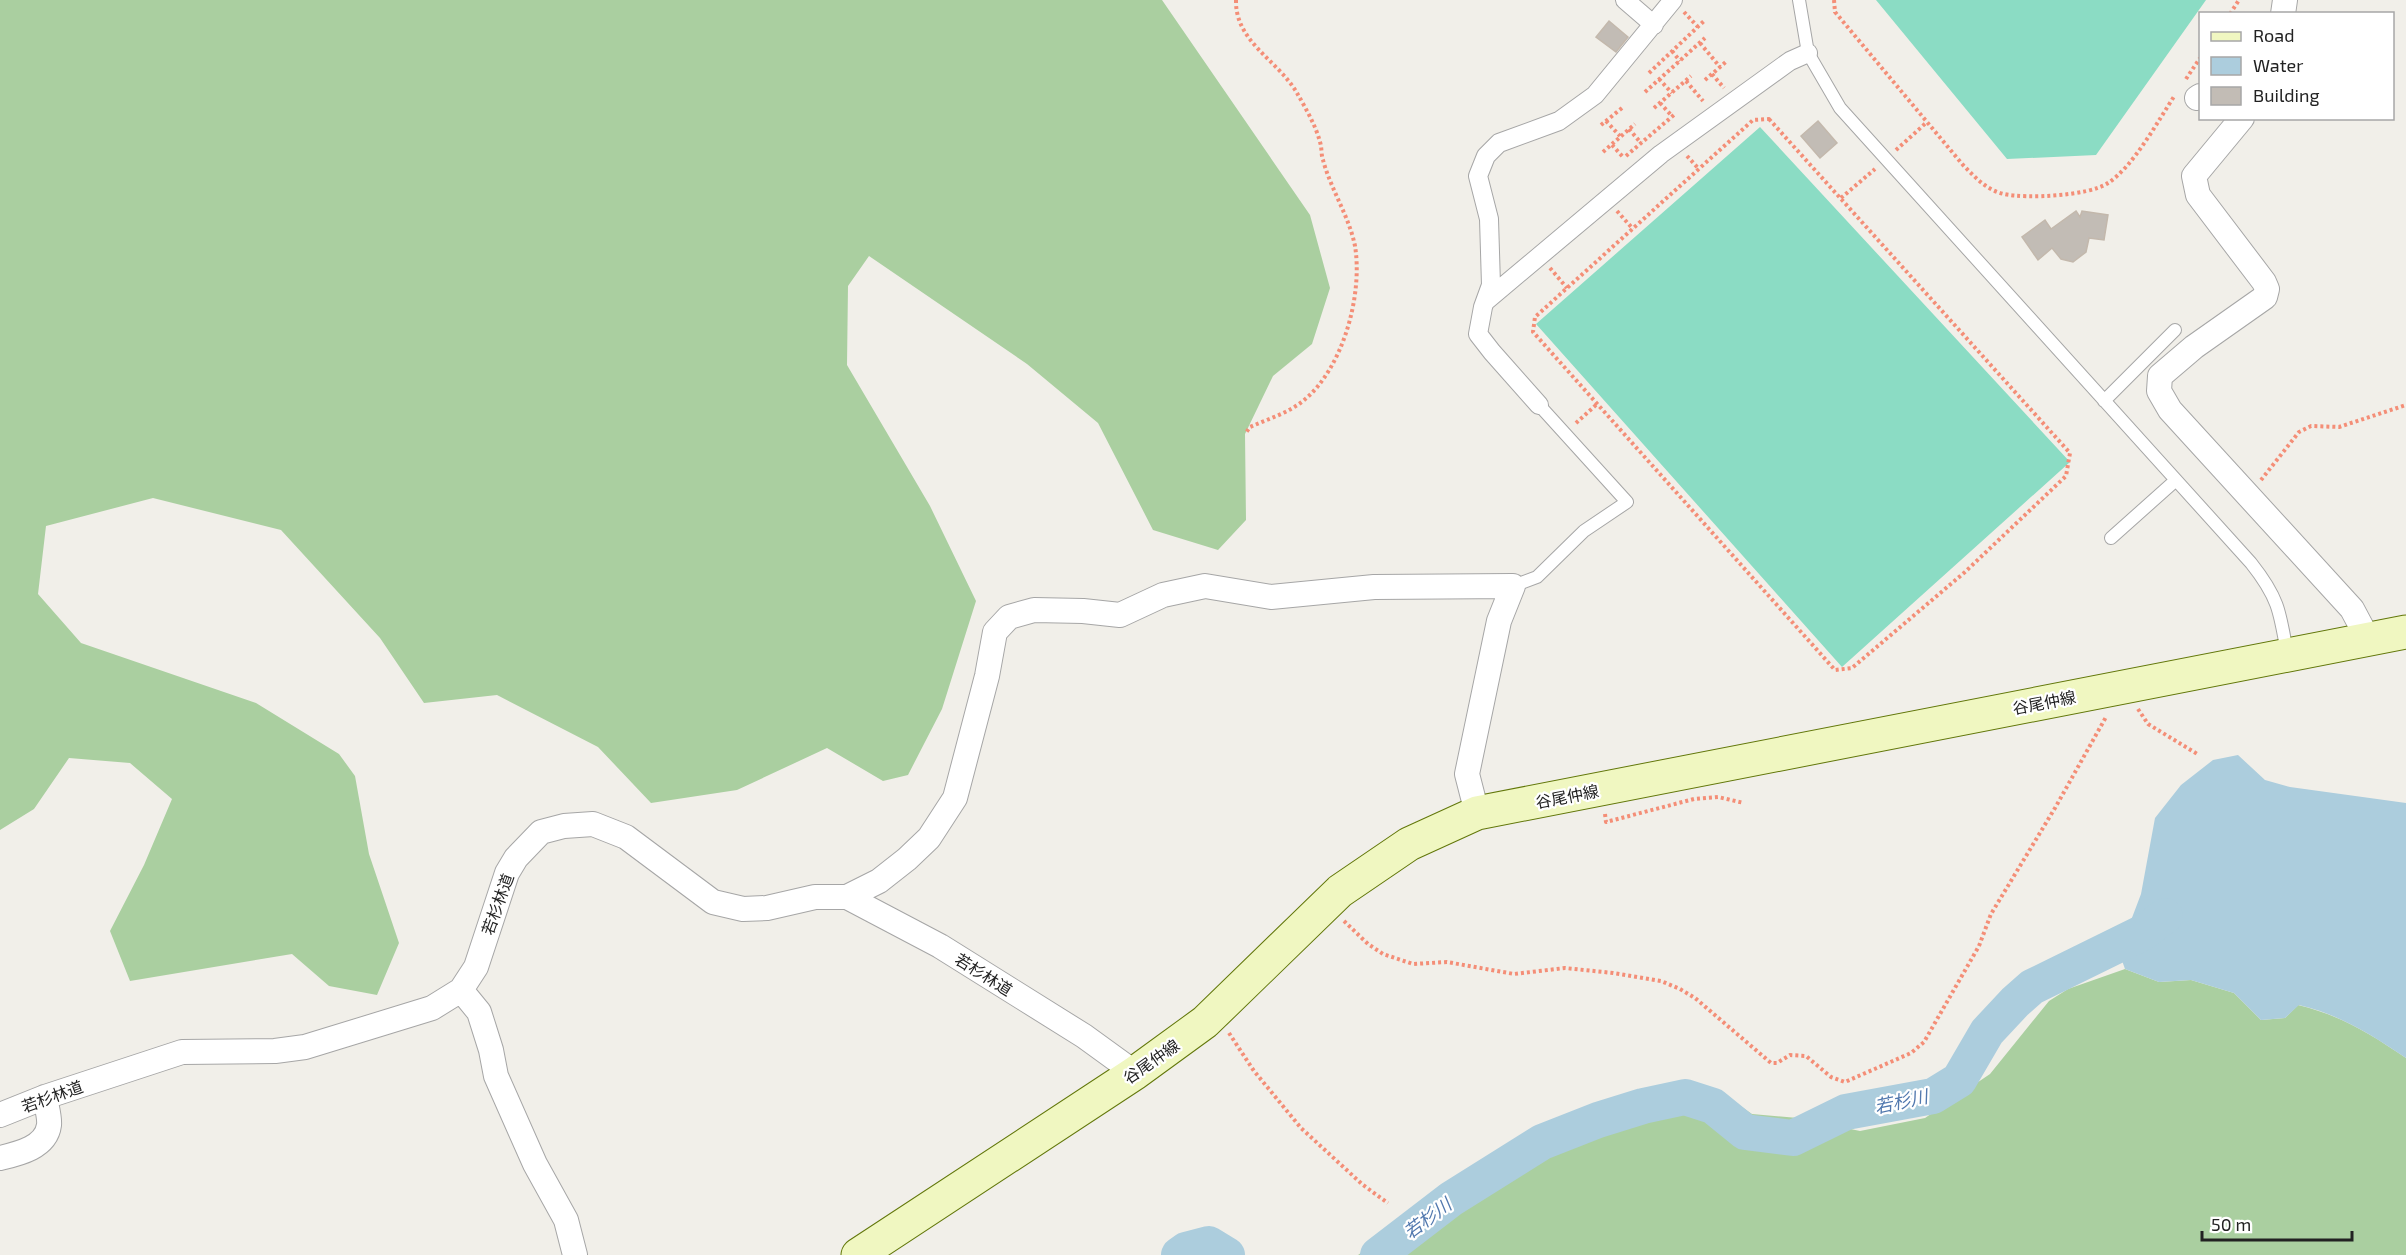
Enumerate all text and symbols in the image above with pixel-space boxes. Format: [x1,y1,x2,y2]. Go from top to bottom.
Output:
legend [2199,12,2394,120]
text: Road [2253,24,2294,46]
text: Water [2253,54,2303,76]
text: Building [2253,84,2320,106]
street label: 谷尾仲線 [2011,687,2077,717]
street label: 谷尾仲線 [1534,781,1600,811]
street label: 若杉林道 [477,871,517,937]
street label: 若杉林道 [952,949,1016,999]
street label: 谷尾仲線 [1119,1035,1183,1087]
street label: 若杉林道 [19,1076,85,1116]
water label: 若杉川 [1872,1084,1932,1117]
water label: 若杉川 [1399,1192,1457,1243]
scale bar [2202,1204,2352,1242]
text: 50 m [2211,1213,2251,1235]

